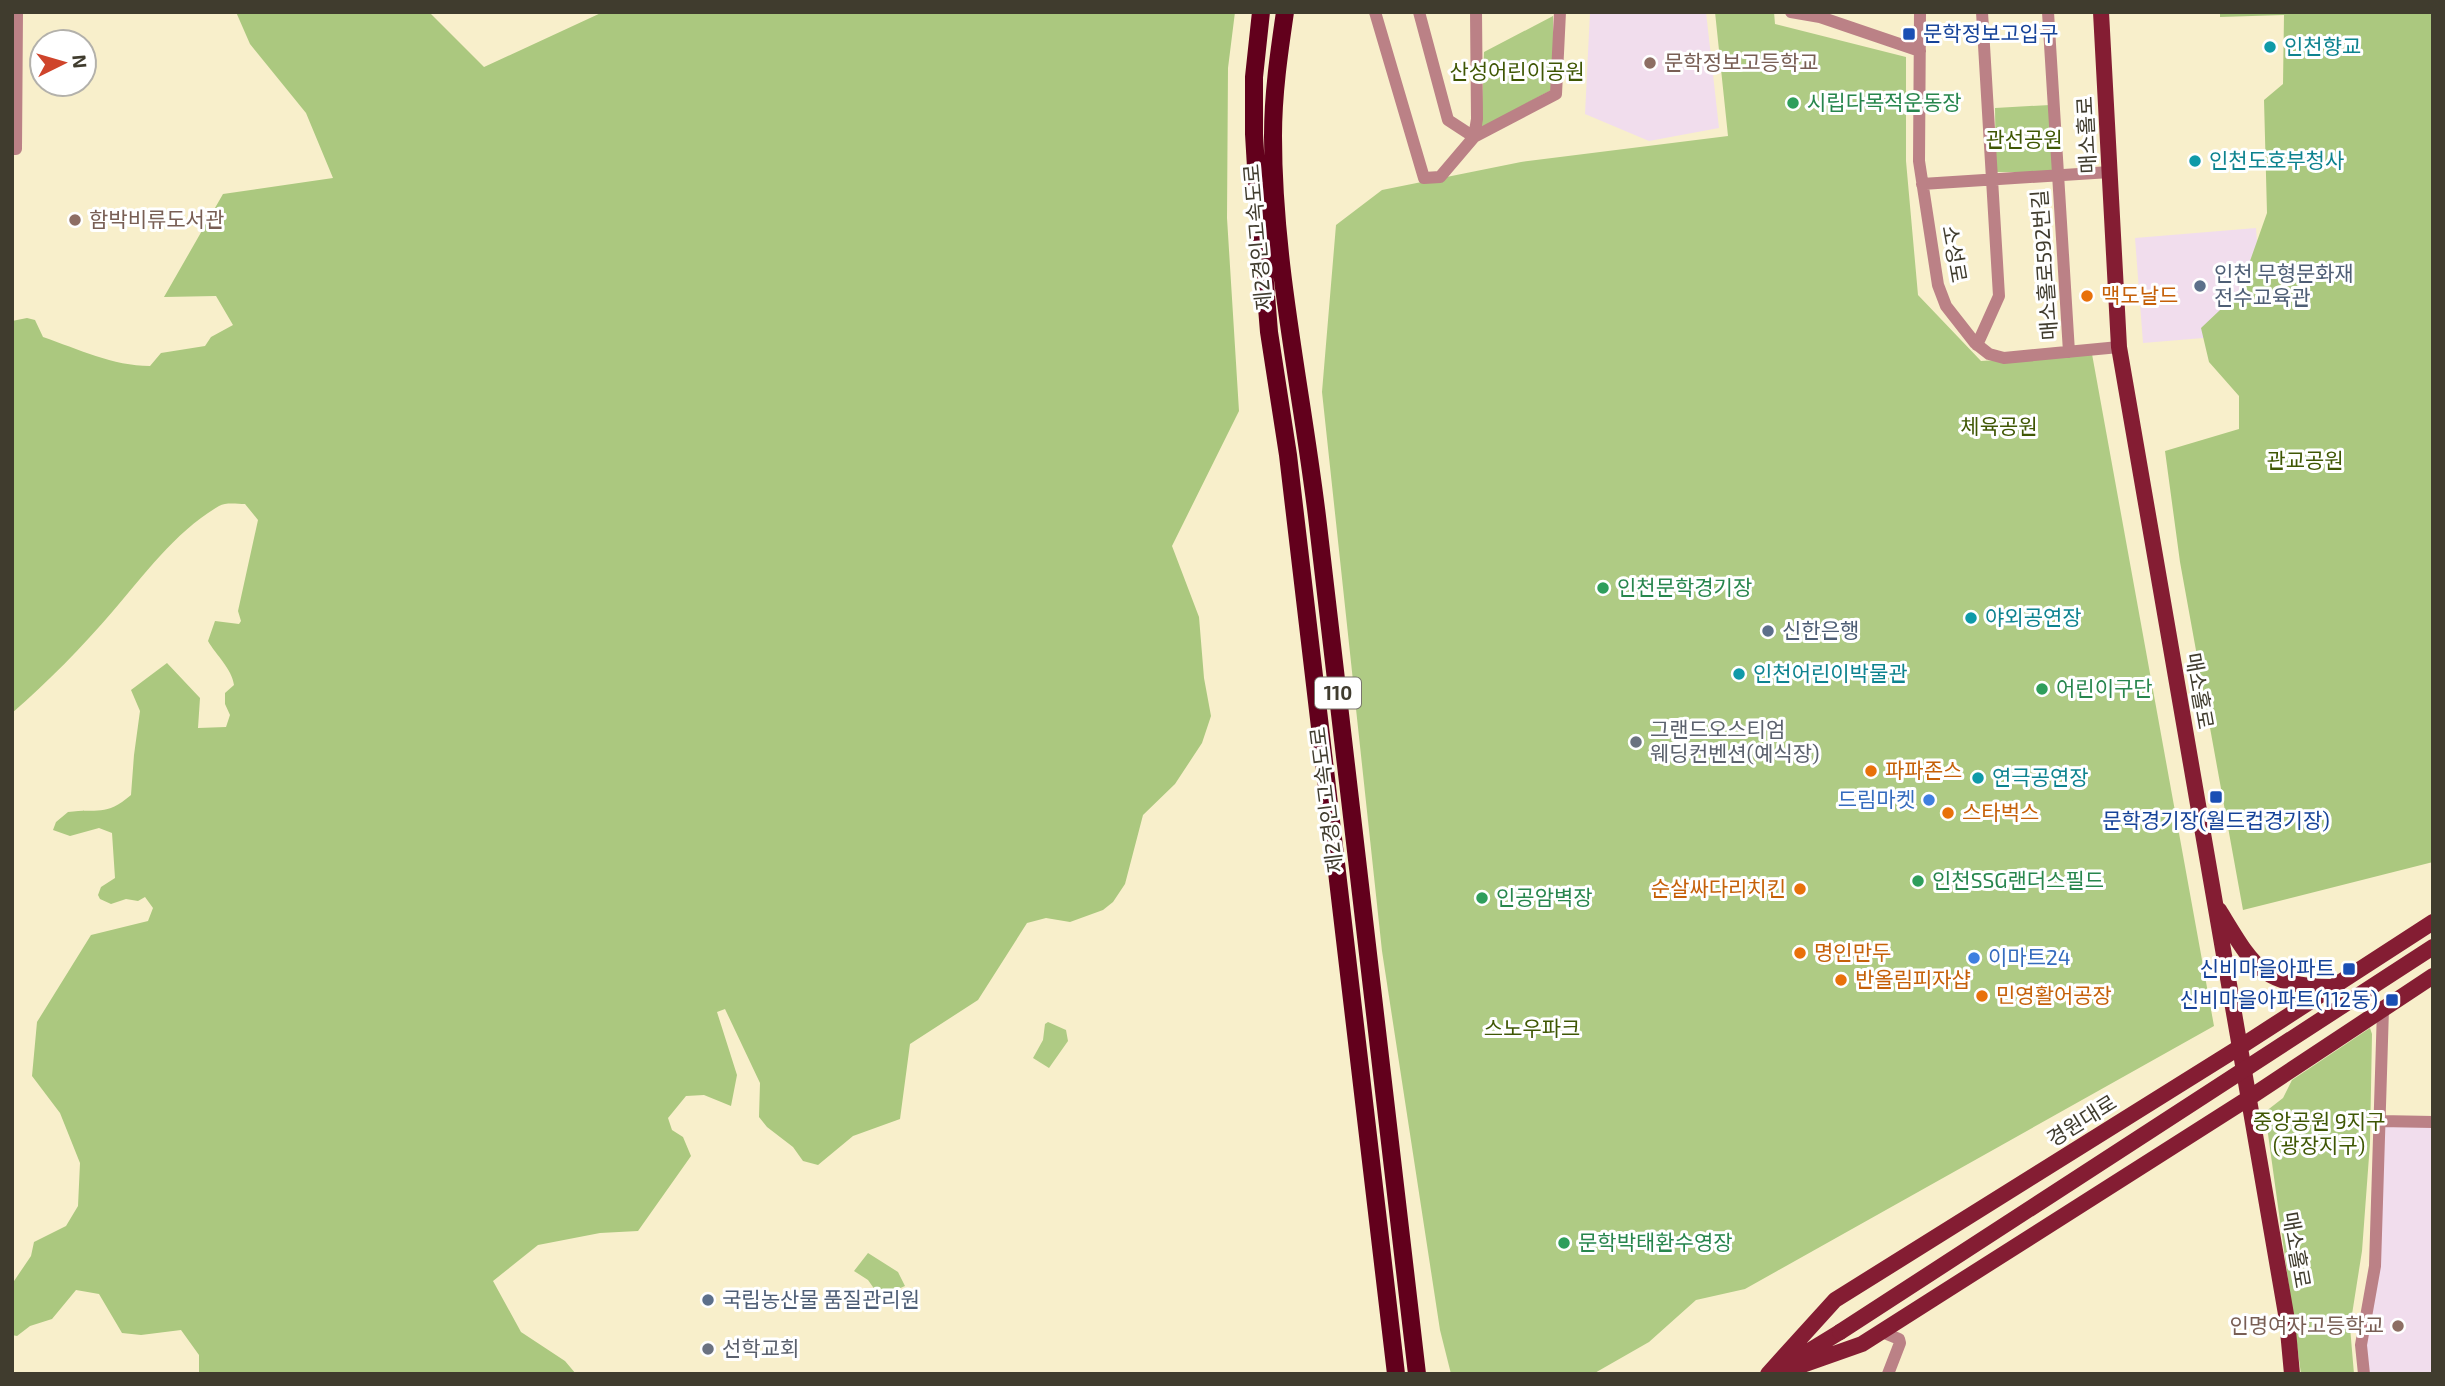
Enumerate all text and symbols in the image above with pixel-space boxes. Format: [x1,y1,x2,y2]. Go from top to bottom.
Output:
place label: 문학정보고입구 [1923,20,2058,45]
marker: 문학정보고입구 [1901,26,1917,42]
north arrow [28,28,98,98]
place label: 인천향교 [2284,33,2361,58]
marker: 인천향교 [2262,39,2278,55]
place label: 문학정보고등학교 [1664,49,1819,74]
text: N [68,54,92,69]
marker: 문학정보고등학교 [1642,55,1658,71]
park label: 산성어린이공원 [1449,58,1585,83]
place label: 시립다목적운동장 [1807,89,1962,114]
marker: 시립다목적운동장 [1785,95,1801,111]
street label: 매소홀로 [2071,96,2100,174]
park label: 관선공원 [1985,126,2063,151]
place label: 인천도호부청사 [2209,147,2344,172]
marker: 인천도호부청사 [2187,153,2203,169]
street label: 제2경인고속도로 [1238,163,1275,311]
street label: 매소홀로592번길 [2026,189,2061,341]
place label: 함박비류도서관 [89,206,224,231]
marker: 함박비류도서관 [67,212,83,228]
street label: 소성로 [1938,223,1973,284]
place label: 인천 무형문화재 전수교육관 [2214,260,2354,309]
marker: 인천 무형문화재 전수교육관 [2192,278,2208,294]
place label: 맥도날드 [2101,282,2178,307]
marker: 맥도날드 [2079,288,2095,304]
park label: 체육공원 [1960,413,2038,438]
park label: 관교공원 [2266,447,2344,472]
place label: 인천문학경기장 [1617,574,1752,599]
marker: 인천문학경기장 [1595,580,1611,596]
place label: 야외공연장 [1985,604,2082,629]
marker: 야외공연장 [1963,610,1979,626]
place label: 신한은행 [1782,617,1859,642]
marker: 신한은행 [1760,623,1776,639]
street label: 매소홀로 [2181,651,2219,731]
place label: 인천어린이박물관 [1753,660,1908,685]
marker: 인천어린이박물관 [1731,666,1747,682]
place label: 어린이구단 [2056,675,2153,700]
road number: 110 [1315,678,1361,708]
marker: 어린이구단 [2034,681,2050,697]
place label: 그랜드오스티엄 웨딩컨벤션(예식장) [1650,716,1820,765]
street label: 제2경인고속도로 [1304,726,1347,875]
marker: 그랜드오스티엄 웨딩컨벤션(예식장) [1628,734,1644,750]
place label: 파파존스 [1885,757,1962,782]
marker: 파파존스 [1863,763,1879,779]
place label: 연극공연장 [1992,764,2089,789]
marker: 연극공연장 [1970,770,1986,786]
place label: 드림마켓 [1838,786,1915,811]
marker: 문학경기장(월드컵경기장) [2208,789,2224,805]
marker: 드림마켓 [1921,792,1937,808]
place label: 스타벅스 [1962,799,2039,824]
marker: 스타벅스 [1940,805,1956,821]
place label: 문학경기장(월드컵경기장) [2102,807,2330,832]
place label: 인천SSG랜더스필드 [1932,867,2104,892]
marker: 인천SSG랜더스필드 [1910,873,1926,889]
place label: 순살싸다리치킨 [1651,875,1786,900]
marker: 순살싸다리치킨 [1792,881,1808,897]
place label: 인공암벽장 [1496,884,1593,909]
marker: 인공암벽장 [1474,890,1490,906]
place label: 명인만두 [1814,939,1891,964]
place label: 이마트24 [1988,944,2071,969]
marker: 명인만두 [1792,945,1808,961]
marker: 이마트24 [1966,950,1982,966]
place label: 신비마을아파트 [2200,955,2335,980]
marker: 신비마을아파트 [2341,961,2357,977]
place label: 반올림피자샵 [1855,966,1971,991]
marker: 반올림피자샵 [1833,972,1849,988]
place label: 민영활어공장 [1996,982,2112,1007]
place label: 신비마을아파트(112동) [2180,986,2378,1011]
marker: 민영활어공장 [1974,988,1990,1004]
marker: 신비마을아파트(112동) [2384,992,2400,1008]
park label: 스노우파크 [1484,1015,1580,1040]
street label: 경원대로 [2042,1089,2121,1151]
park label: 중앙공원 9지구 (광장지구) [2253,1108,2385,1157]
street label: 매소홀로 [2278,1210,2316,1290]
place label: 문학박태환수영장 [1578,1229,1733,1254]
marker: 문학박태환수영장 [1556,1235,1572,1251]
place label: 국립농산물 품질관리원 [722,1286,920,1311]
marker: 국립농산물 품질관리원 [700,1292,716,1308]
place label: 인명여자고등학교 [2229,1312,2384,1337]
marker: 인명여자고등학교 [2390,1318,2406,1334]
place label: 선학교회 [722,1335,799,1360]
marker: 선학교회 [700,1341,716,1357]

